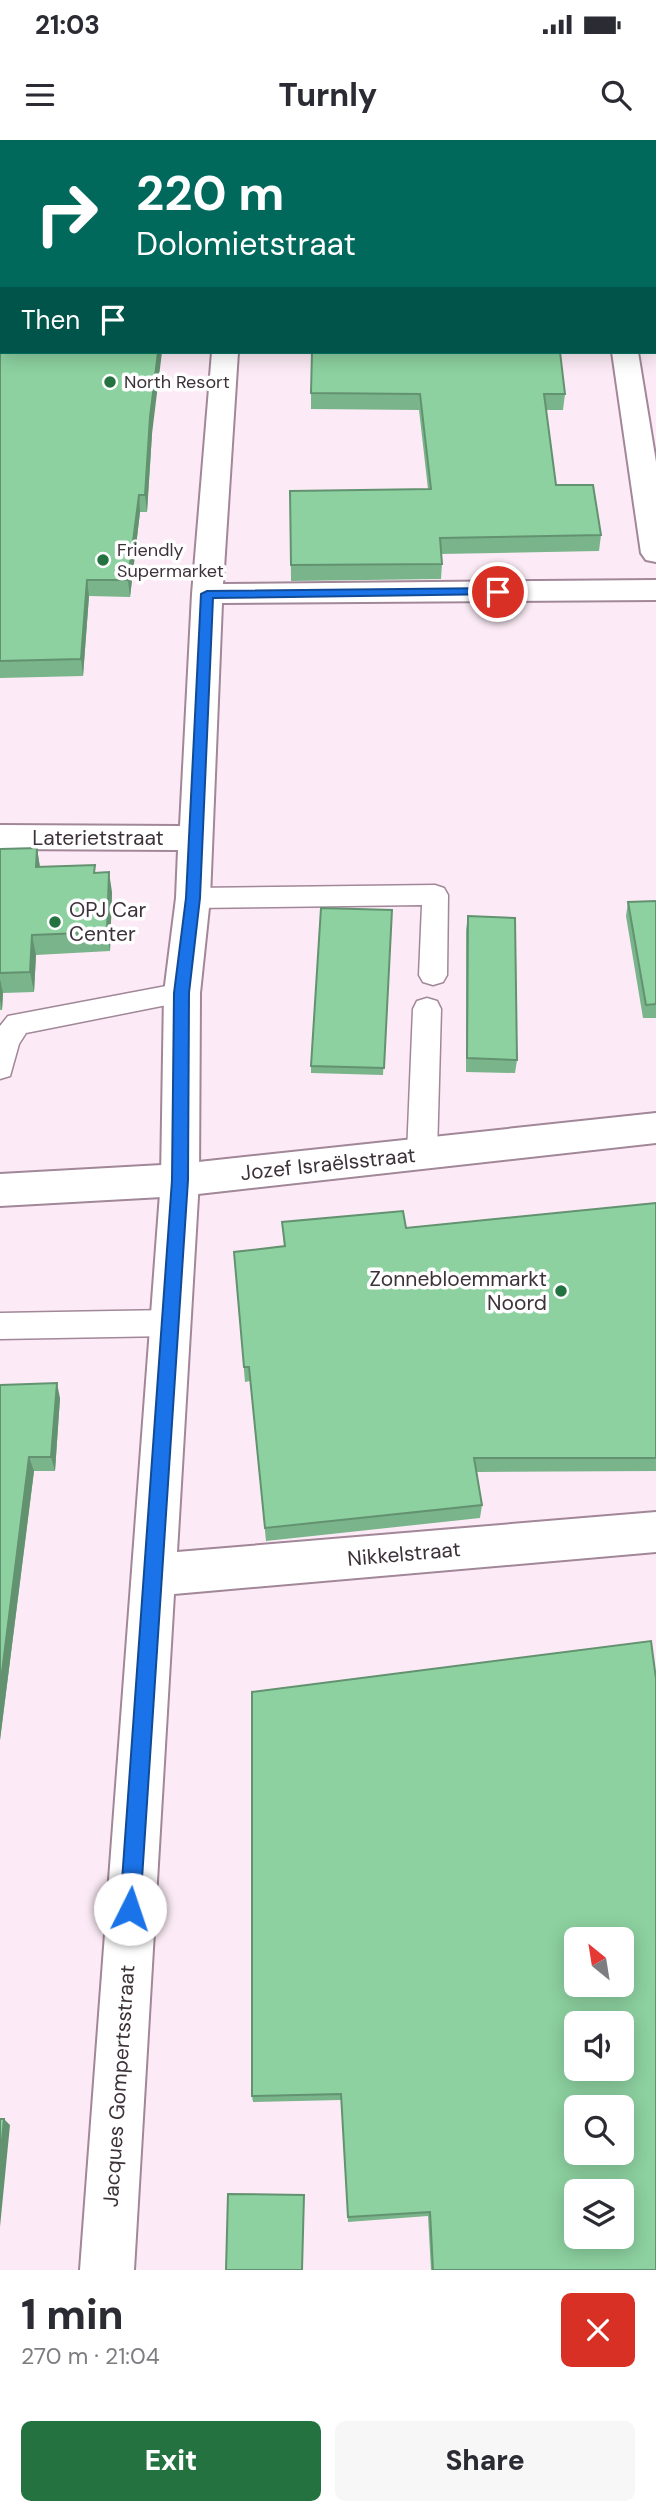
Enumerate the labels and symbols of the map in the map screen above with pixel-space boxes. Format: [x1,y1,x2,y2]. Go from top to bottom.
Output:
place label: North Resort [124,370,230,394]
marker: North Resort [102,374,118,390]
place label: Friendly Supermarket [117,538,224,583]
marker: Friendly Supermarket [95,552,111,568]
pin [468,562,528,622]
street label: Laterietstraat [32,824,164,852]
place label: OPJ Car Center [69,896,146,948]
marker: OPJ Car Center [47,914,63,930]
street label: Jozef Israëlsstraat [239,1141,417,1187]
place label: Zonnebloemmarkt Noord [370,1265,547,1317]
marker: Zonnebloemmarkt Noord [553,1283,569,1299]
street label: Nikkelstraat [346,1535,462,1573]
position arrow [93,1872,167,1946]
north arrow [564,1927,634,1997]
street label: Jacques Gompertsstraat [97,1964,141,2208]

